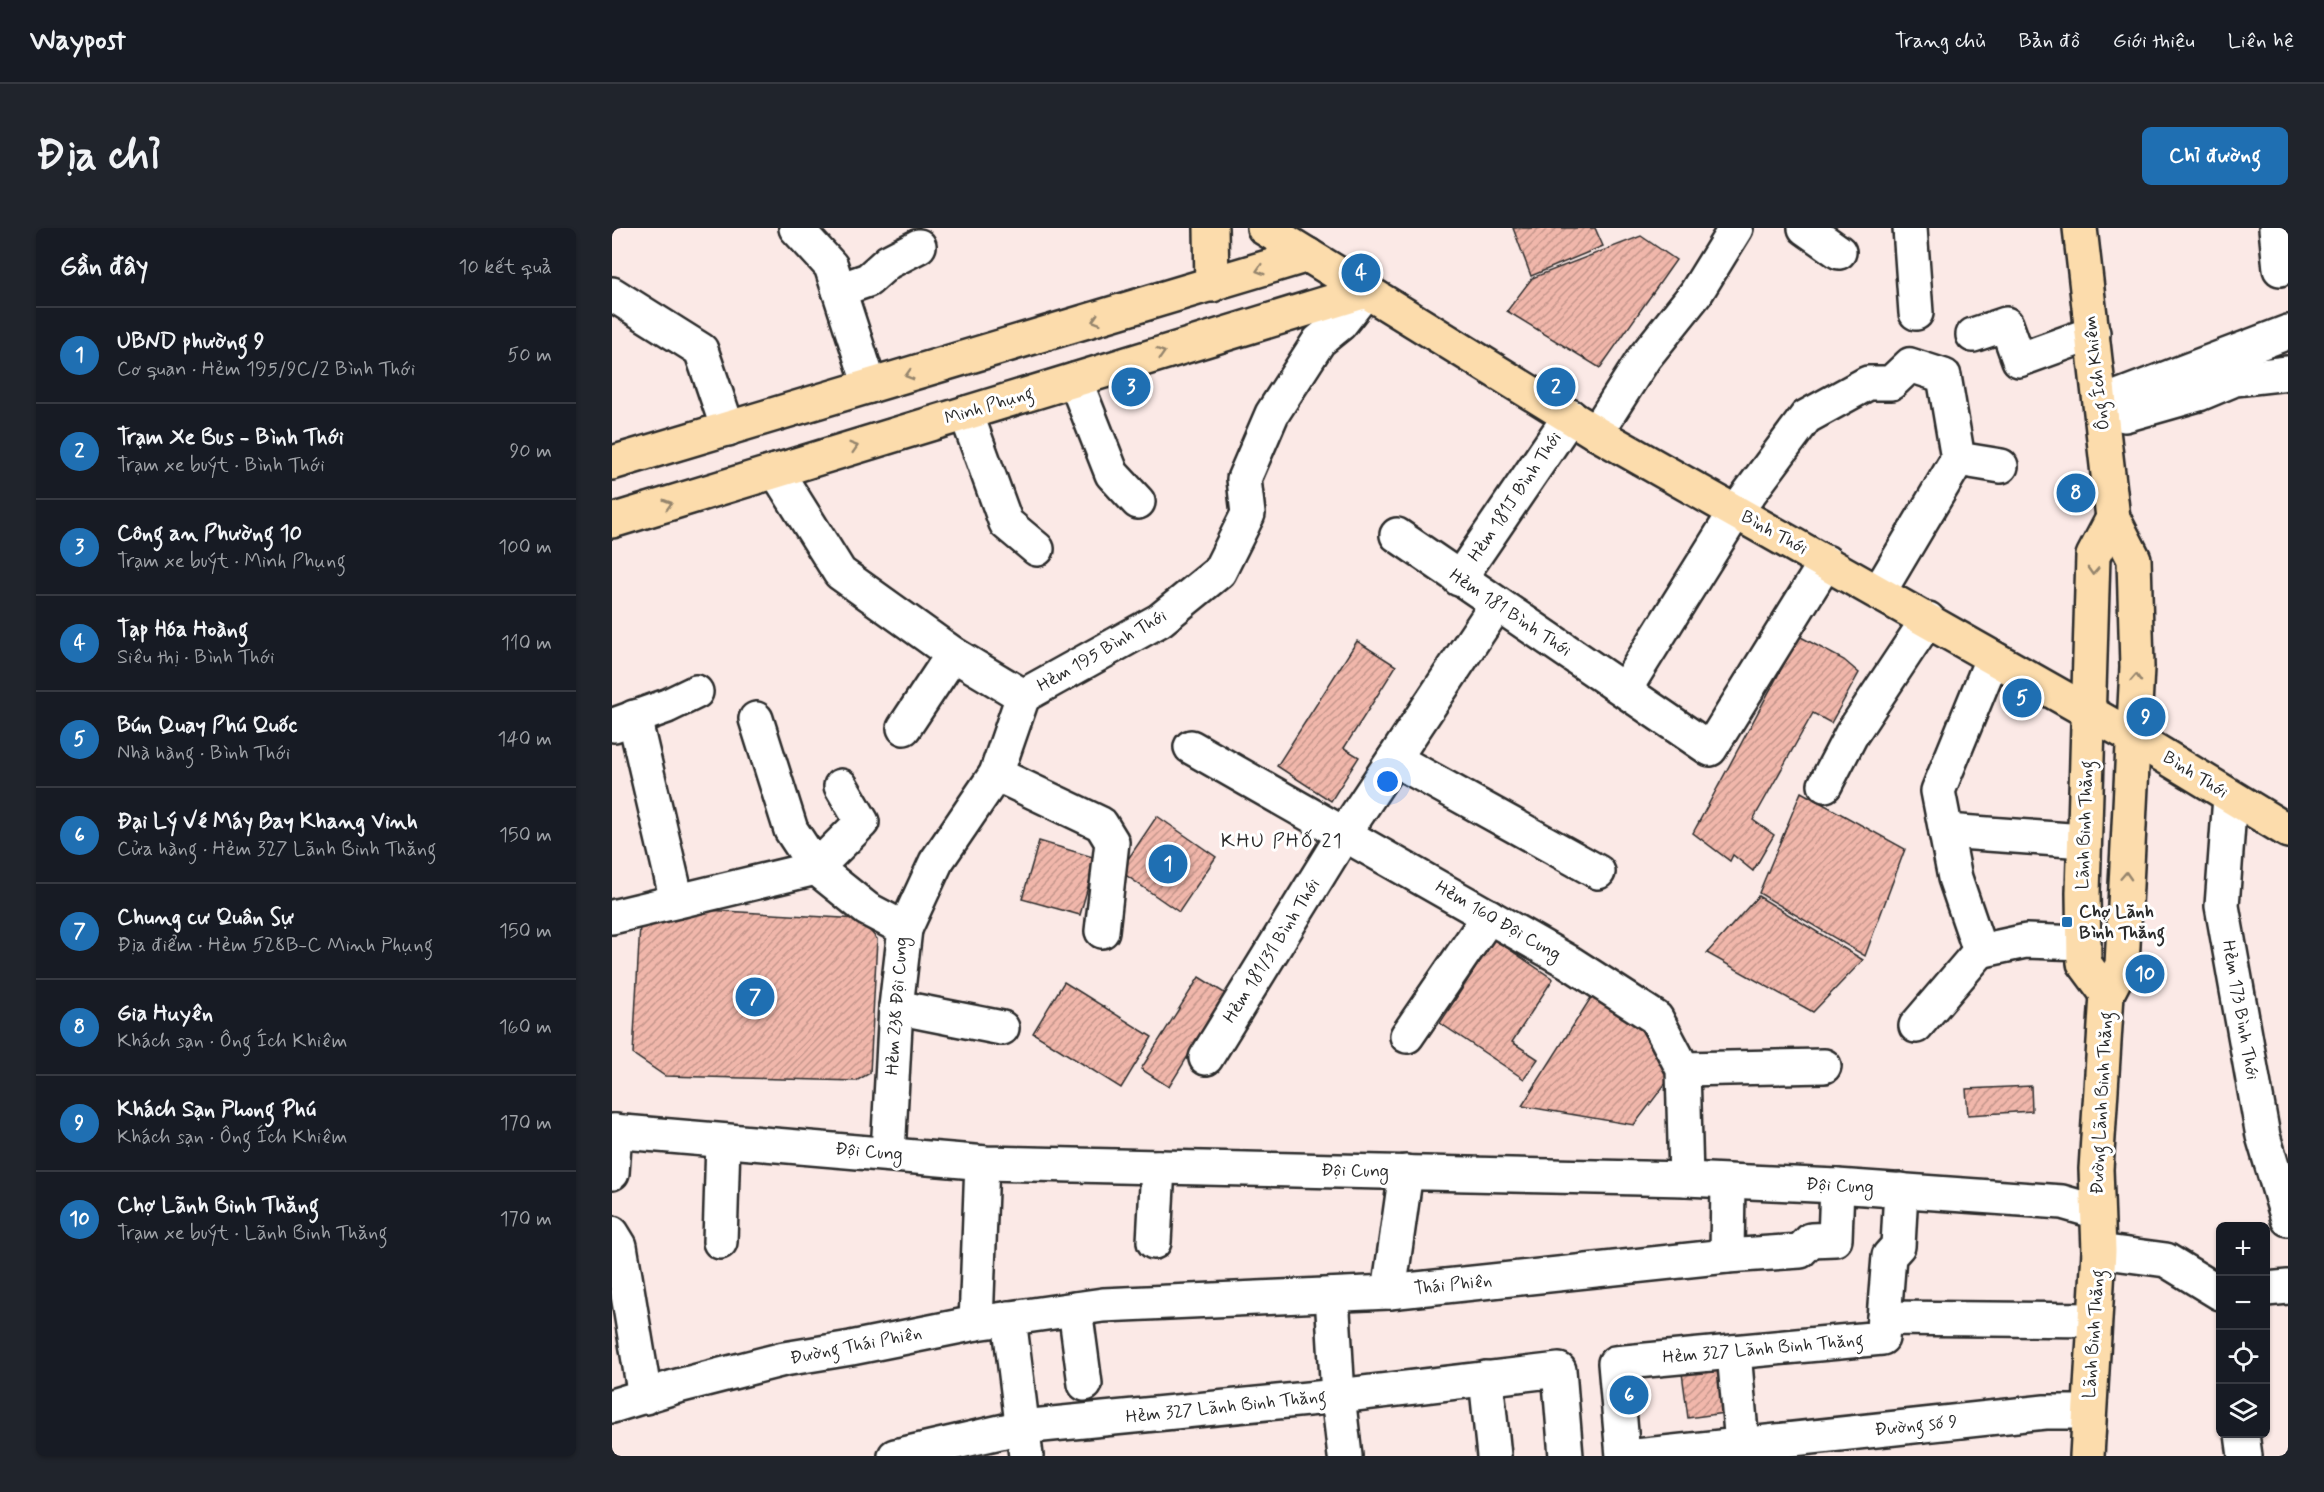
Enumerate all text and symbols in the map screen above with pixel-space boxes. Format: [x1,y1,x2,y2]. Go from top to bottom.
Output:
text: Waypost [30,23,126,60]
text: Trang chủ [1895,27,1986,55]
text: Bản đồ [2019,27,2080,55]
text: Giới thiệu [2113,27,2195,55]
text: Liên hệ [2228,27,2294,55]
button: Chỉ đường [2142,127,2288,185]
text: Địa chỉ [36,129,161,184]
text: Gần đây [60,250,148,284]
pin: 4 [1342,250,1380,296]
text: 10 kết quả [459,254,552,281]
one-way arrow [1255,263,1266,275]
one-way arrow [1091,312,1101,325]
street label: Ông Ích Khiêm [2078,314,2118,432]
text: UBND phường 9 [117,328,265,356]
text: 1 [75,342,84,369]
text: 50 m [507,342,552,369]
one-way arrow [1155,348,1166,360]
text: Cơ quan · Hẻm 195/9C/2 Bình Thới [117,356,415,383]
pin: 3 [1112,364,1150,410]
pin: 2 [1536,364,1576,410]
one-way arrow [904,368,915,380]
street label: Minh Phụng [942,381,1037,433]
text: Trạm Xe Bus - Bình Thới [117,424,344,452]
street label: Hẻm 181J Bình Thới [1463,427,1567,567]
text: 2 [75,438,84,465]
text: 90 m [509,438,552,465]
one-way arrow [848,442,859,454]
text: Trạm xe buýt · Bình Thới [117,452,325,479]
pin: 8 [2056,470,2096,516]
one-way arrow [662,499,673,511]
street label: Bình Thới [1736,505,1812,561]
text: Công an Phường 10 [117,520,302,548]
text: 3 [75,534,84,561]
text: 100 m [498,534,552,561]
text: Trạm xe buýt · Minh Phụng [117,548,346,575]
street label: Hẻm 181 Bình Thới [1444,563,1576,663]
one-way arrow [2086,567,2099,576]
street label: Hẻm 195 Bình Thới [1033,604,1171,698]
text: Tạp Hóa Hoàng [117,616,248,644]
text: 4 [74,630,85,657]
text: 110 m [501,630,552,657]
text: Siêu thị · Bình Thới [117,644,275,671]
one-way arrow [2130,674,2143,683]
pin: 5 [2002,676,2042,720]
pin: 9 [2126,694,2165,740]
text: Bún Quay Phú Quốc [117,712,297,740]
text: 5 [74,726,86,753]
text: 140 m [498,726,552,753]
text: Nhà hàng · Bình Thới [117,740,290,767]
street label: Bình Thới [2158,746,2232,804]
street label: Lãnh Binh Thăng [2071,760,2101,890]
your location [1373,767,1402,796]
text: Đại Lý Vé Máy Bay Khang Vinh [117,808,418,836]
text: 6 [74,822,85,849]
text: 150 m [499,822,552,849]
district label: KHU PHỐ 21 [1221,828,1343,855]
text: Cửa hàng · Hẻm 327 Lãnh Binh Thăng [117,836,436,863]
pin: 1 [1148,842,1188,886]
one-way arrow [2120,872,2133,881]
street label: Hẻm 181/31 Bình Thới [1218,874,1326,1028]
street label: Hẻm 160 Đội Cung [1430,875,1565,968]
place label: Chợ Lãnh Bình Thăng [2079,900,2165,947]
text: Chung cư Quân Sự [117,904,294,932]
marker: Chợ Lãnh Bình Thăng [2060,915,2074,929]
text: 7 [73,918,86,945]
text: 150 m [499,918,552,945]
text: Địa điểm · Hẻm 528B-C Minh Phụng [117,932,433,959]
street label: Hẻm 238 Đội Cung [880,936,915,1076]
street label: Hẻm 173 Bình Thới [2216,938,2264,1082]
pin: 10 [2126,952,2164,996]
pin: 7 [736,974,774,1020]
text: Gia Huyên [117,1000,213,1028]
street label: Đường Lãnh Binh Thăng [2085,1011,2121,1195]
text: 8 [74,1014,85,1041]
text: 160 m [499,1014,552,1041]
text: Khách sạn · Ông Ích Khiêm [117,1028,347,1055]
text: Khách Sạn Phong Phú [117,1096,316,1124]
text: 9 [75,1110,84,1137]
text: 170 m [500,1110,552,1137]
text: Khách sạn · Ông Ích Khiêm [117,1124,347,1151]
street label: Đội Cung [834,1137,904,1168]
street label: Đội Cung [1321,1158,1389,1185]
street label: Đội Cung [1805,1172,1875,1201]
text: Chợ Lãnh Binh Thăng [117,1192,319,1220]
text: 10 [69,1206,90,1233]
text: 170 m [500,1206,552,1233]
text: Trạm xe buýt · Lãnh Binh Thăng [117,1220,388,1247]
map controls [2216,1222,2270,1438]
button: + [2216,1222,2270,1276]
street label: Thái Phiên [1413,1269,1493,1301]
street label: Lãnh Binh Thăng [2078,1269,2112,1399]
button: − [2216,1276,2270,1330]
street label: Đường Thái Phiên [788,1321,924,1373]
street label: Hẻm 327 Lãnh Binh Thăng [1662,1328,1865,1372]
button: locate [2216,1330,2270,1384]
pin: 6 [1610,1372,1648,1418]
button: layers [2216,1384,2270,1438]
street label: Hẻm 327 Lãnh Binh Thăng [1125,1385,1328,1431]
street label: Đường số 9 [1873,1410,1959,1444]

